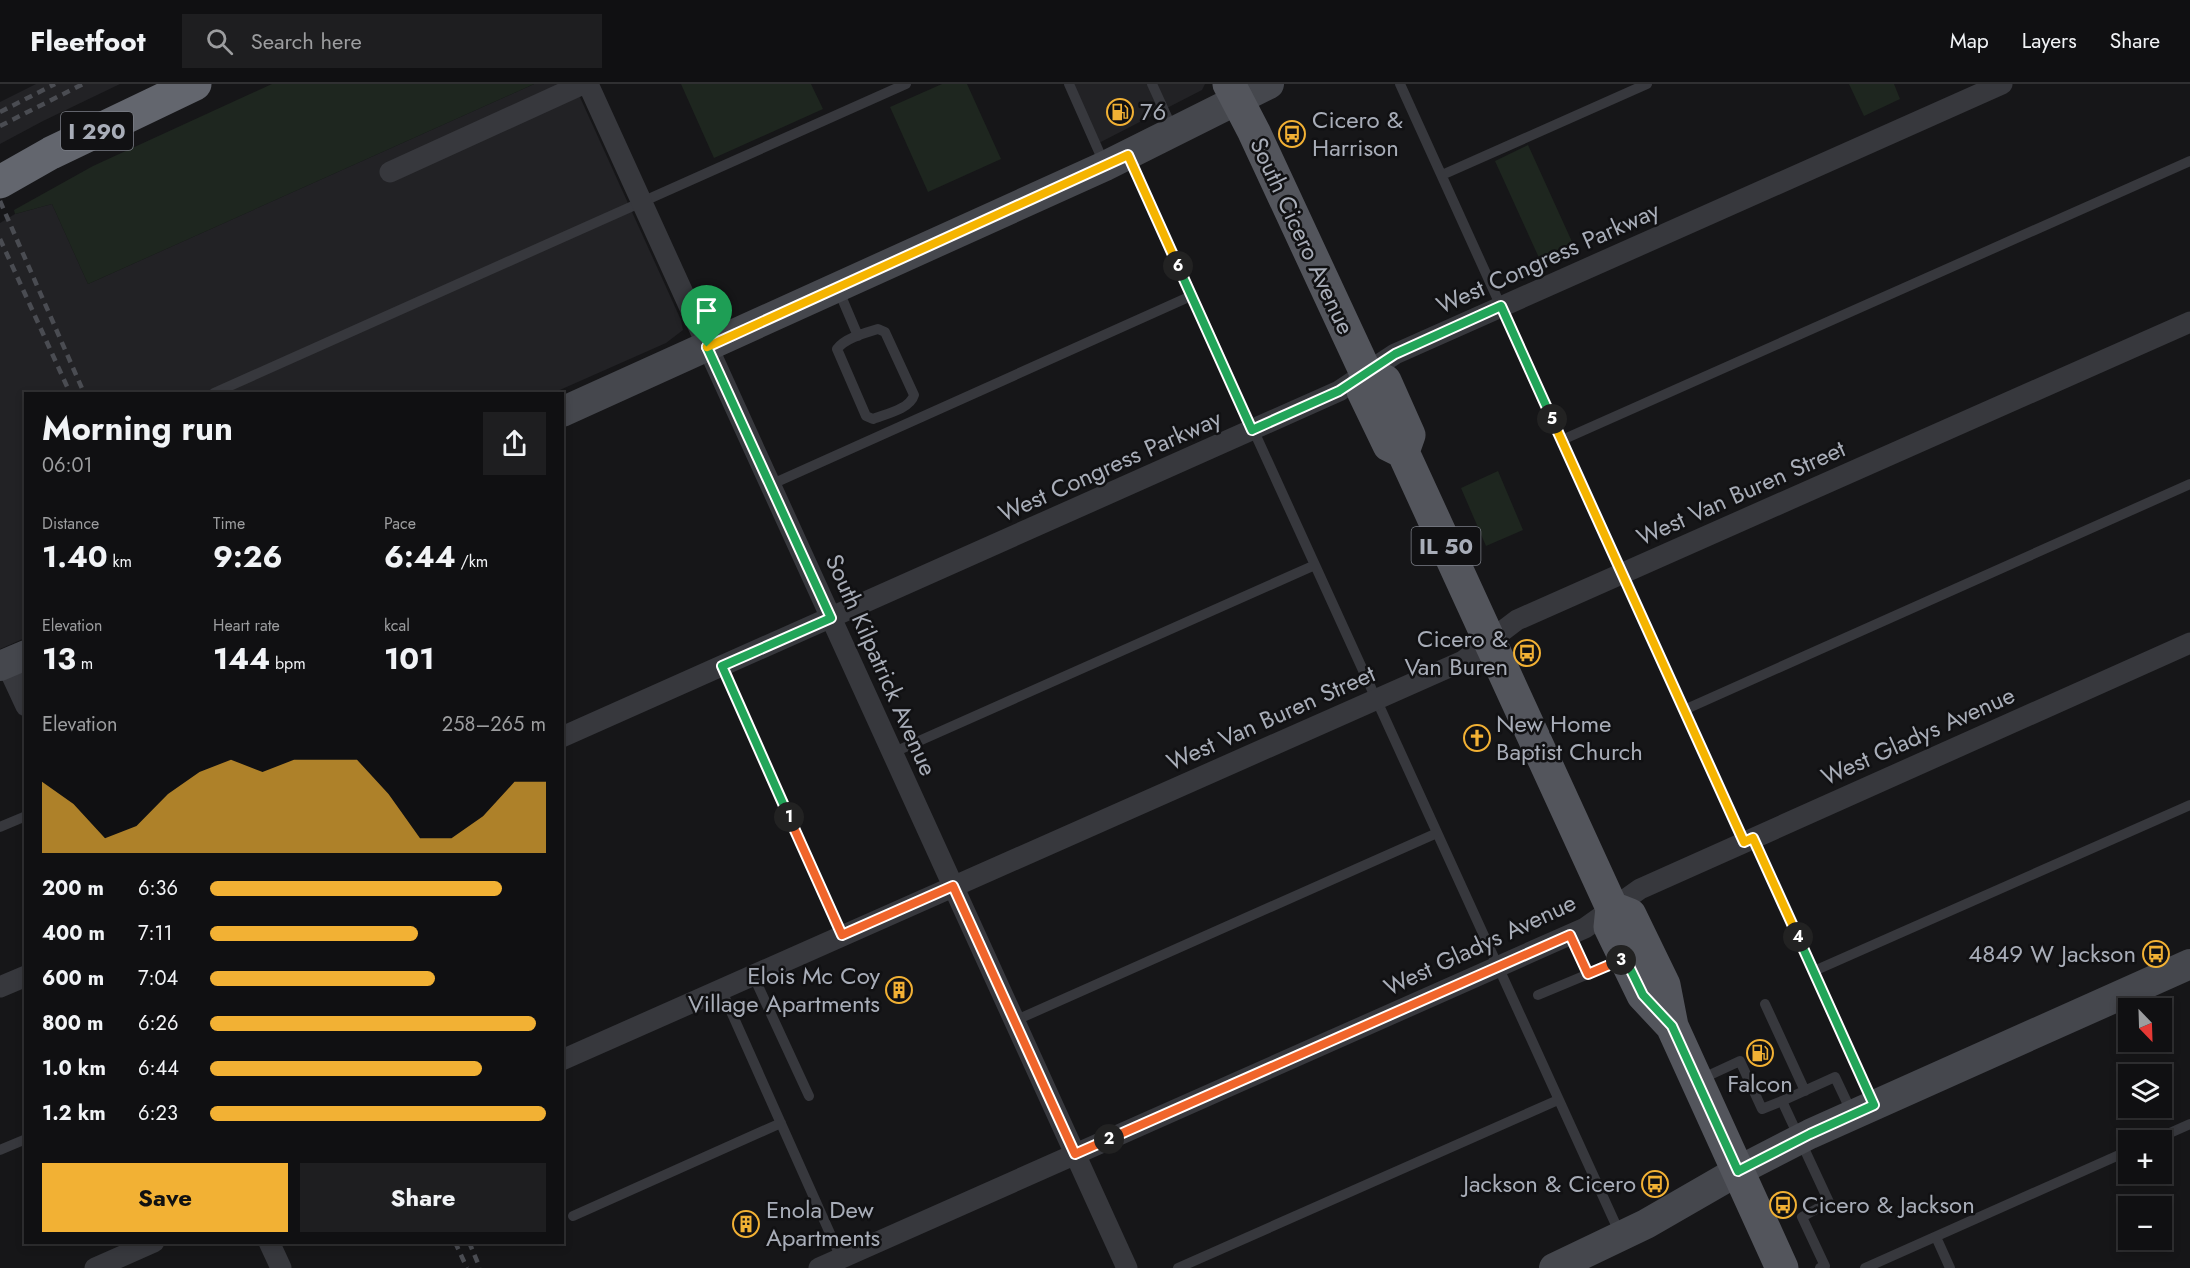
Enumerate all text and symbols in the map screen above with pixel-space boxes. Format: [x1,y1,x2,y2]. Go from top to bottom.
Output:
search box [182,14,602,68]
text: Fleetfoot [30,21,146,62]
icon: search [203,25,236,58]
text: Search here [251,25,362,57]
text: Map [1950,26,1989,56]
text: Layers [2022,26,2077,56]
text: Share [2110,26,2160,56]
place label: 76 [1140,94,1166,129]
fuel station icon: 76 [1105,97,1135,127]
place label: Cicero & Harrison [1312,102,1403,165]
road number: I 290 [61,112,133,150]
bus stop icon: Cicero & Harrison [1277,119,1307,149]
street label: South Cicero Avenue [1241,131,1364,340]
street label: West Congress Parkway [1431,192,1665,323]
pin: 6 [1163,251,1193,281]
text: 6 [1173,254,1183,277]
pin [681,285,732,347]
icon: arrive [690,294,723,327]
street label: West Congress Parkway [993,400,1227,531]
pin: 5 [1537,404,1567,434]
text: Morning run [42,405,233,452]
text: 5 [1547,407,1557,430]
button: share [483,412,546,475]
street label: West Van Buren Street [1631,431,1851,554]
text: 06:01 [42,451,93,480]
text: Distance [42,512,99,535]
text: Time [213,512,245,535]
text: Pace [384,512,416,535]
road number: IL 50 [1412,527,1480,565]
text: 1.40 [42,535,108,578]
text: 9:26 [213,535,282,578]
text: 6:44 [384,535,456,578]
street label: South Kilpatrick Avenue [817,548,946,781]
text: km [108,550,132,573]
text: /km [456,550,488,573]
text: Elevation [42,614,102,637]
text: Heart rate [213,614,280,637]
text: kcal [384,614,410,637]
place label: Cicero & Van Buren [1404,621,1508,684]
text: 13 [42,637,76,680]
text: 144 [213,637,270,680]
text: 101 [384,637,434,680]
bus stop icon: Cicero & Van Buren [1512,638,1542,668]
text: m [76,652,93,675]
text: bpm [270,652,306,675]
street label: West Van Buren Street [1161,656,1381,779]
street label: West Gladys Avenue [1815,677,2020,794]
place label: New Home Baptist Church [1496,706,1643,769]
text: Elevation [42,710,117,739]
text: 258–265 m [442,710,546,739]
church icon: New Home Baptist Church [1462,723,1492,753]
pin: 1 [774,802,804,832]
text: 1 [785,805,793,828]
text: 200 m [42,874,104,903]
text: 6:36 [138,874,178,903]
street label: West Gladys Avenue [1378,885,1582,1004]
text: 400 m [42,919,105,948]
text: 7:11 [138,919,173,948]
pin: 4 [1783,922,1813,952]
text: 4 [1792,925,1804,948]
place label: 4849 W Jackson [1968,936,2136,971]
bus stop icon: 4849 W Jackson [2141,939,2171,969]
pin: 3 [1606,945,1636,975]
text: 3 [1616,948,1626,971]
place label: Elois Mc Coy Village Apartments [688,958,880,1021]
text: 600 m [42,964,104,993]
text: 7:04 [138,964,178,993]
building icon: Elois Mc Coy Village Apartments [884,975,914,1005]
north arrow [2118,998,2172,1052]
map controls [2118,998,2172,1250]
text: 800 m [42,1009,103,1038]
text: 6:26 [138,1009,178,1038]
fuel station icon: Falcon [1745,1038,1775,1068]
text: 1.0 km [42,1054,106,1083]
text: 6:44 [138,1054,179,1083]
button: layers [2118,1064,2172,1118]
place label: Falcon [1727,1066,1793,1101]
text: 1.2 km [42,1099,106,1128]
text: 6:23 [138,1099,178,1128]
pin: 2 [1094,1124,1124,1154]
text: 2 [1104,1127,1114,1150]
button: + [2118,1130,2172,1184]
button: Save [42,1163,288,1232]
button: Share [300,1163,546,1232]
place label: Jackson & Cicero [1460,1166,1636,1201]
bus stop icon: Jackson & Cicero [1640,1169,1670,1199]
place label: Cicero & Jackson [1802,1187,1975,1222]
bus stop icon: Cicero & Jackson [1768,1190,1798,1220]
place label: Enola Dew Apartments [766,1192,880,1255]
button: − [2118,1196,2172,1250]
building icon: Enola Dew Apartments [731,1209,761,1239]

